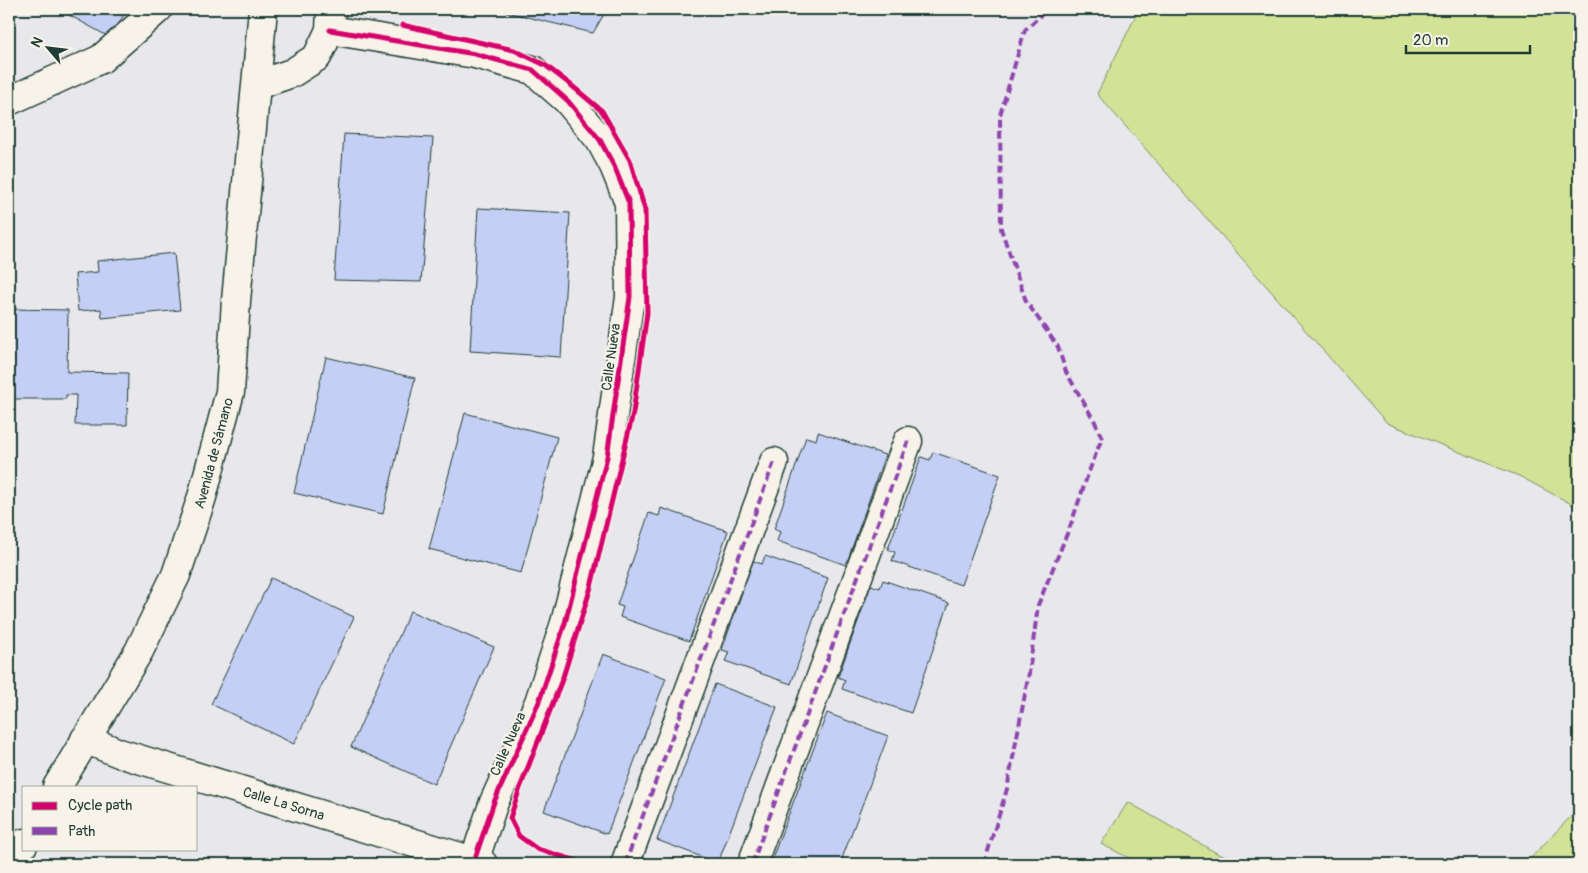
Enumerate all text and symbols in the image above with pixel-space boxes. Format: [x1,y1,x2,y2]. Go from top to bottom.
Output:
north arrow [22,22,72,72]
scale bar [1406,22,1529,54]
text: 20 m [1413,31,1448,50]
text: N [27,34,47,50]
street label: Calle Nueva [598,322,624,392]
street label: Avenida de Sámano [190,395,237,511]
street label: Calle Nueva [486,709,530,779]
street label: Calle La Sorna [241,783,327,824]
legend [22,786,198,850]
text: Cycle path [68,796,132,815]
text: Path [68,822,95,841]

